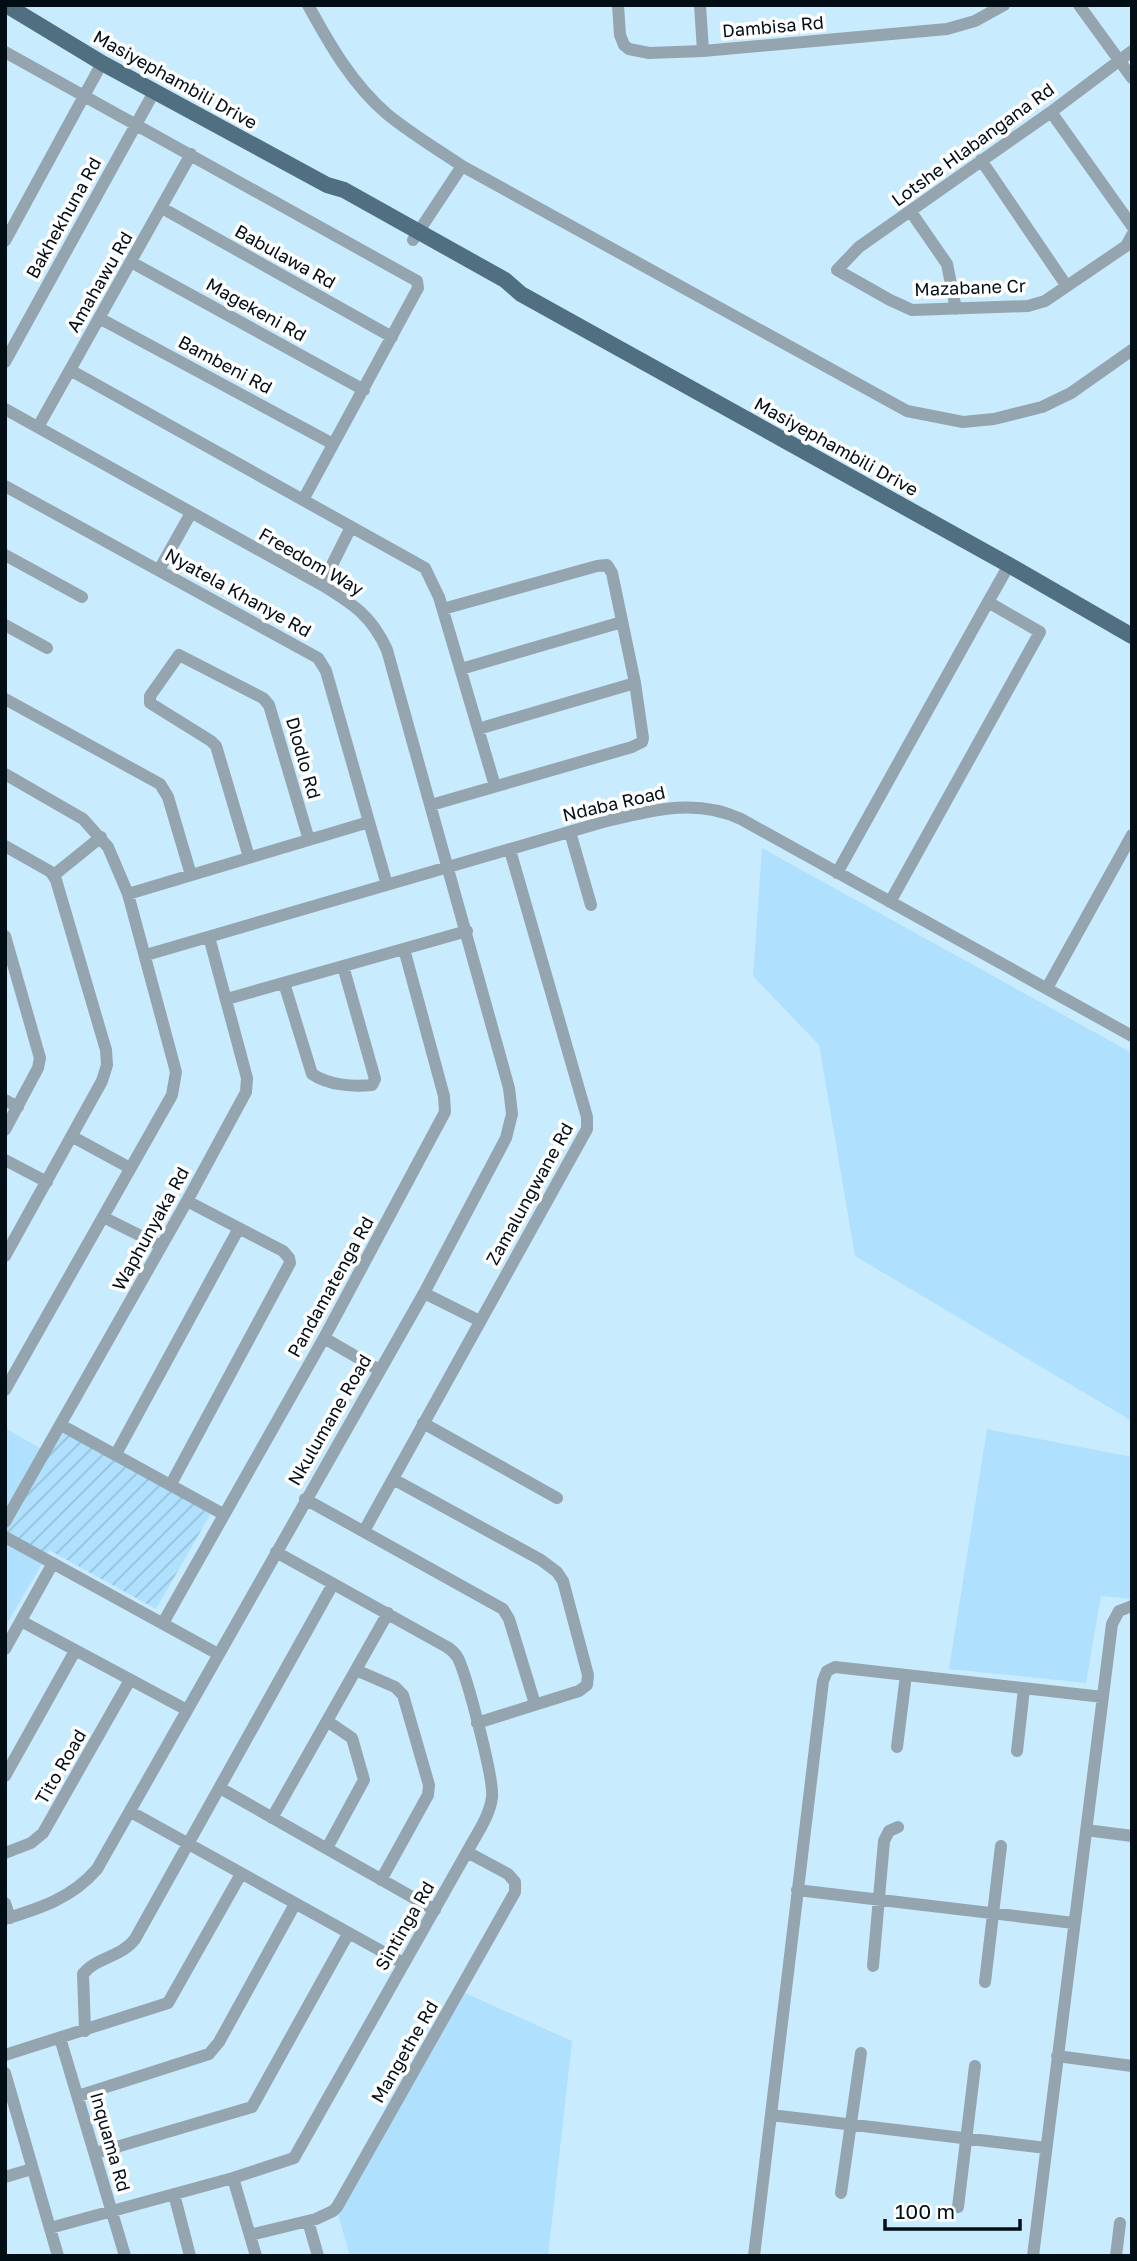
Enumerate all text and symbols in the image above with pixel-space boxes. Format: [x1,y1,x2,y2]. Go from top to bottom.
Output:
street label: Dambisa Rd [721,11,825,41]
street label: Masiyephambili Drive [90,25,261,133]
street label: Lotshe Hlabangana Rd [887,78,1058,211]
street label: Bakhekhuna Rd [21,153,105,282]
street label: Babulawa Rd [231,219,340,293]
street label: Amahawu Rd [62,227,137,336]
street label: Magekeni Rd [203,273,310,346]
street label: Mazabane Cr [914,274,1026,300]
street label: Bambeni Rd [175,330,276,398]
street label: Masiyephambili Drive [751,392,922,500]
street label: Freedom Way [255,522,368,600]
street label: Nyatela Khanye Rd [162,543,315,641]
street label: Dlodlo Rd [282,714,326,801]
street label: Ndaba Road [560,781,667,826]
street label: Zamalungwane Rd [481,1118,577,1269]
street label: Waphunyaka Rd [107,1163,193,1294]
street label: Pandamatenga Rd [282,1212,378,1361]
street label: Nkulumane Road [283,1350,376,1489]
street label: Tito Road [30,1725,90,1808]
street label: Sintinga Rd [370,1877,438,1974]
street label: Mangethe Rd [366,1996,442,2107]
street label: Inquama Rd [86,2089,136,2194]
scale bar [885,2188,1020,2232]
text: 100 m [895,2198,955,2224]

